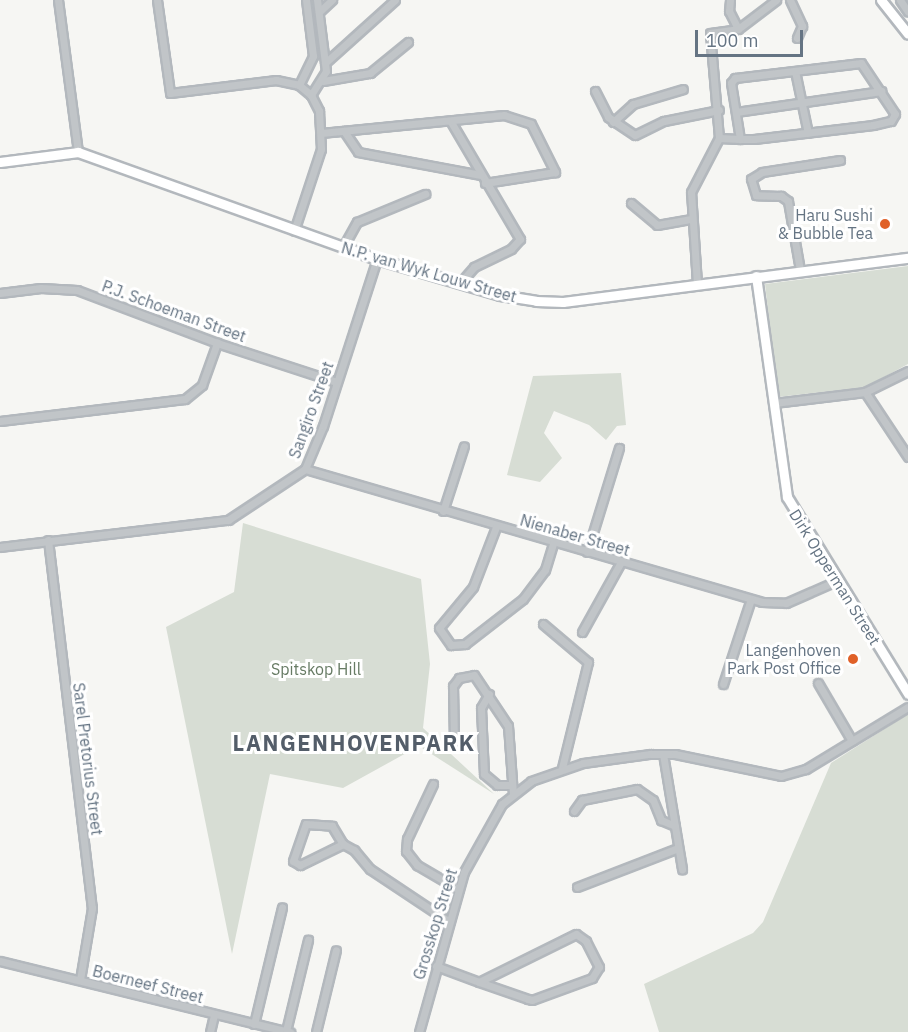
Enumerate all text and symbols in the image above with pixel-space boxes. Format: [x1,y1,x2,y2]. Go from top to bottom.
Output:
scale bar [698,18,806,56]
text: 100 m [706,29,758,52]
place label: Haru Sushi & Bubble Tea [778,205,873,243]
marker: Haru Sushi & Bubble Tea [878,217,892,231]
street label: N.P. van Wyk Louw Street [339,238,519,306]
street label: P.J. Schoeman Street [99,276,249,346]
street label: Sangiro Street [285,359,337,461]
street label: Dirk Opperman Street [785,506,885,648]
street label: Nienaber Street [518,510,632,560]
place label: Langenhoven Park Post Office [727,640,841,678]
marker: Langenhoven Park Post Office [846,652,860,666]
park label: Spitskop Hill [271,659,361,679]
street label: Sarel Pretorius Street [69,682,107,836]
district label: LANGENHOVENPARK [232,730,476,756]
street label: Grosskop Street [409,866,461,982]
street label: Boerneef Street [91,961,205,1007]

